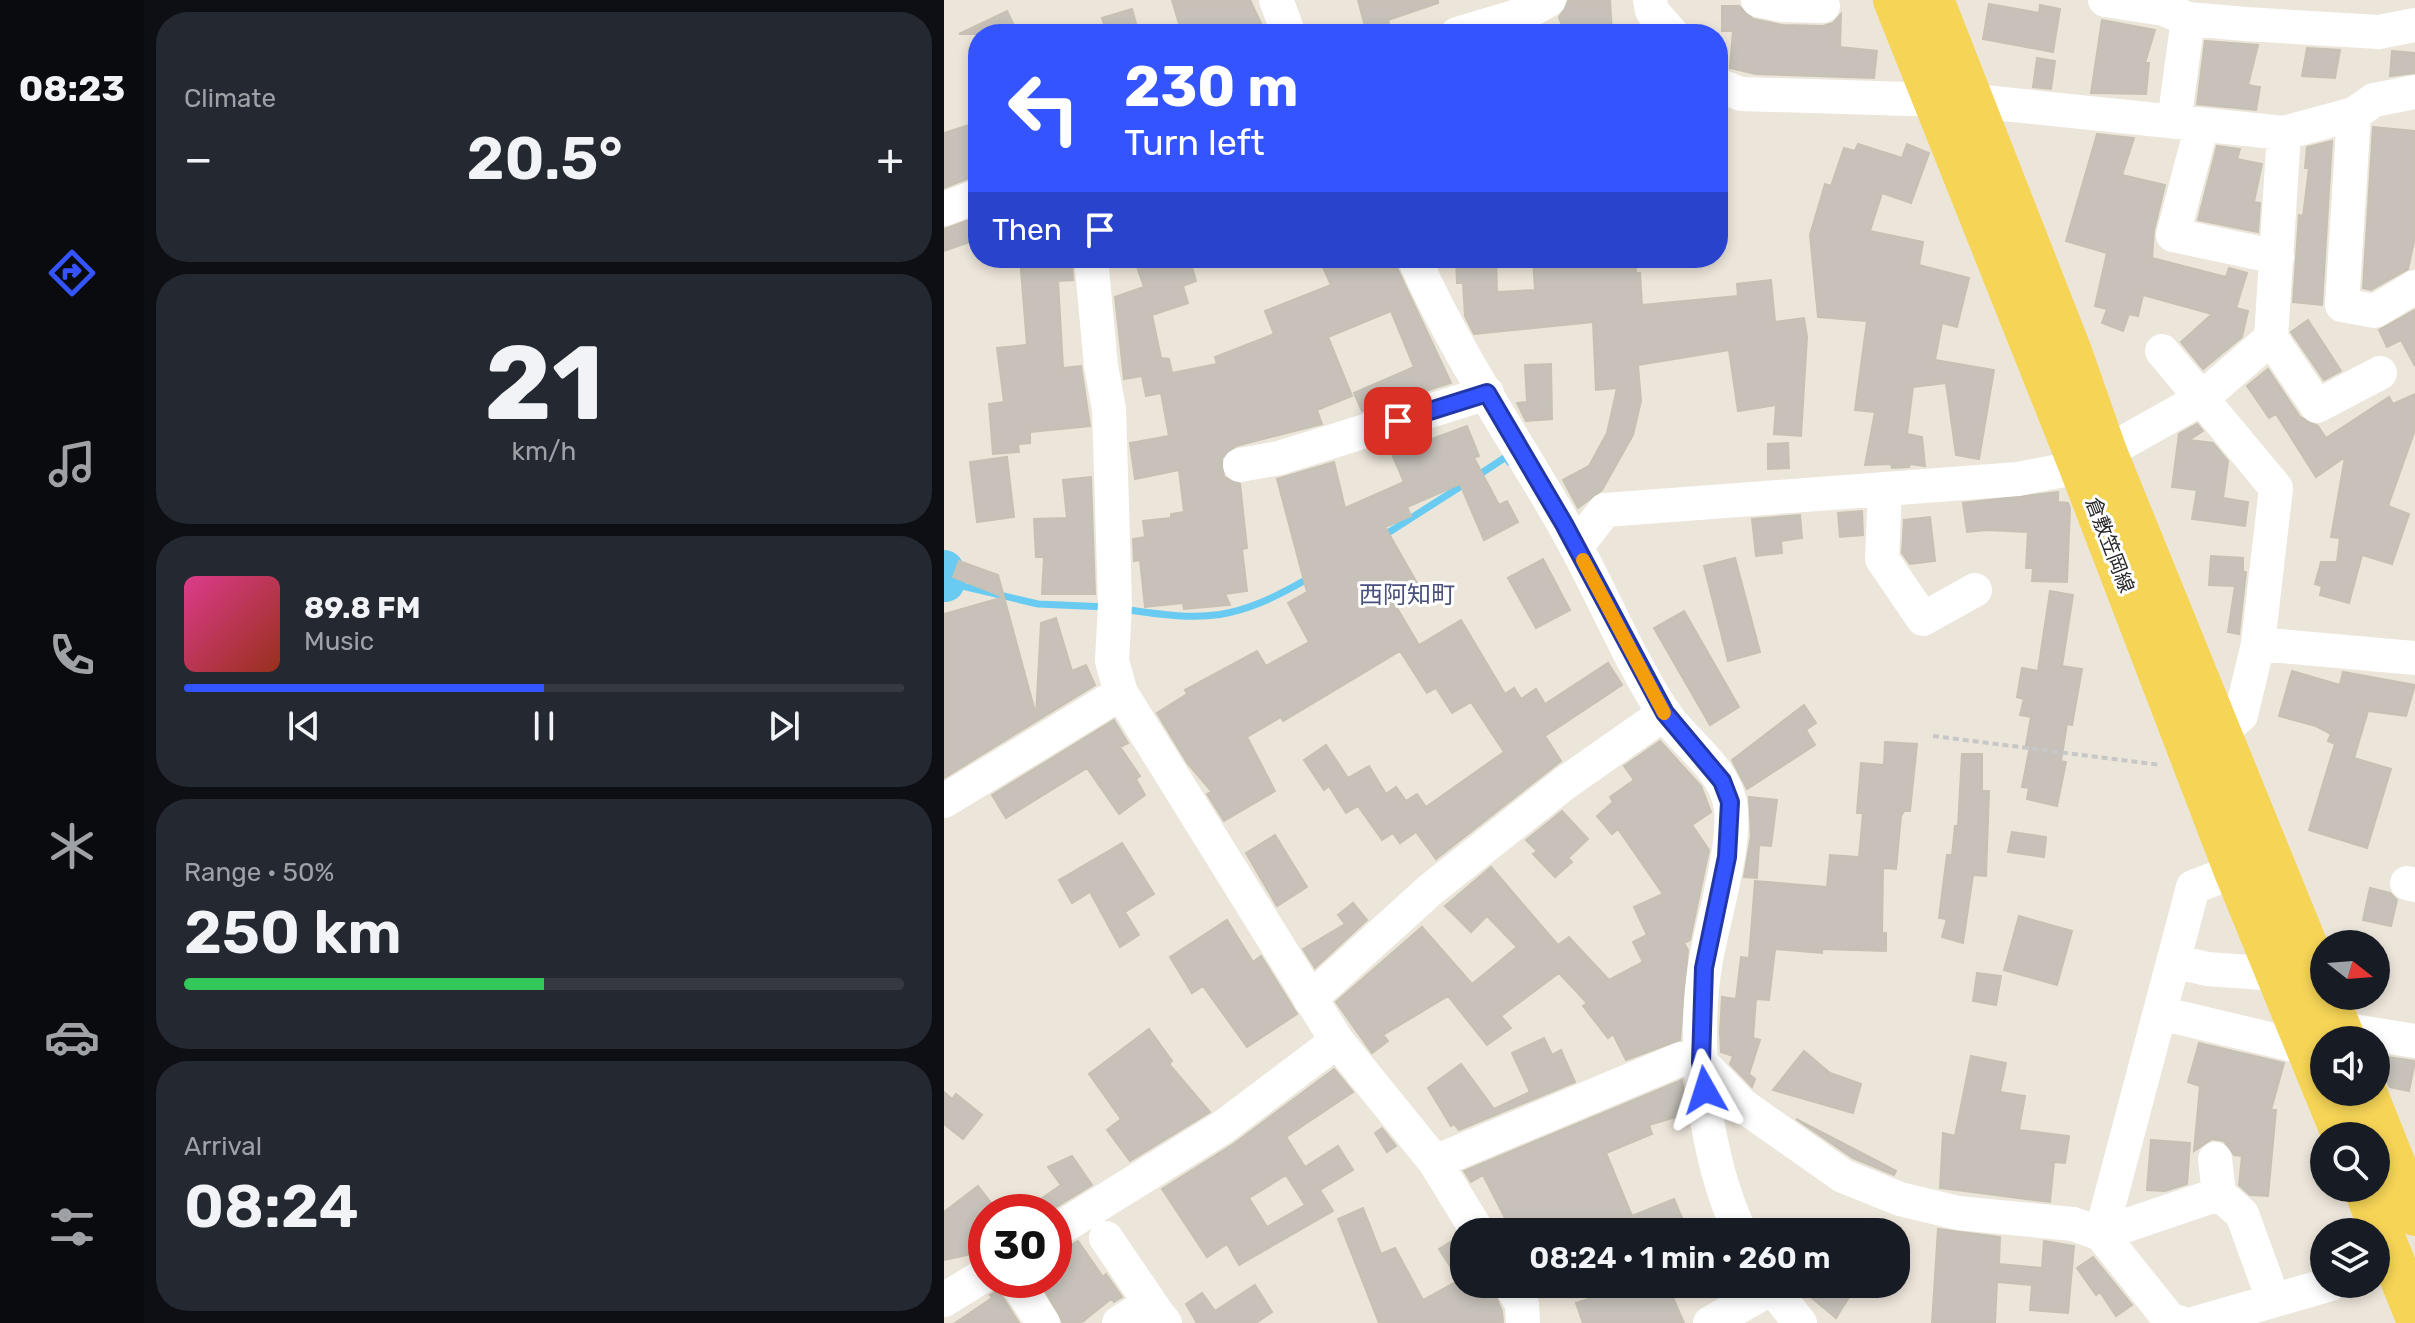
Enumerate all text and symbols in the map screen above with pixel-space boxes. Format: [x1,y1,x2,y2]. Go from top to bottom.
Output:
text: 230 m [1124,54,1299,120]
icon: left [992,56,1096,160]
text: 08:23 [19,67,125,110]
text: Climate [184,83,276,114]
text: Turn left [1124,121,1265,164]
text: 20.5° [466,123,623,194]
text: − [184,133,213,185]
text: + [877,133,904,185]
icon: arrive [1078,208,1122,252]
text: Then [992,212,1062,248]
icon: directions [44,245,100,301]
text: 21 [484,322,604,445]
pin [1364,387,1432,455]
icon: arrive [1376,399,1420,443]
icon: music [44,436,100,492]
text: km/h [512,436,576,467]
street label: 倉敷笠岡線 [2081,494,2139,596]
district label: 西阿知町 [1359,581,1455,609]
text: 89.8 FM [304,590,420,626]
text: Music [304,626,374,657]
icon: phone [44,627,100,683]
icon: previous [282,704,326,748]
icon: pause [522,704,566,748]
icon: next [762,704,806,748]
icon: climate [44,818,100,874]
text: Range · 50% [184,857,334,888]
text: 250 km [184,897,402,968]
north arrow [2310,930,2390,1010]
map controls [2310,930,2390,1298]
icon: car [44,1009,100,1065]
button: sound [2310,1026,2390,1106]
position arrow [1663,1048,1747,1132]
button: search [2310,1122,2390,1202]
text: Arrival [184,1131,262,1162]
text: 08:24 [184,1171,359,1242]
speed limit sign: 30 [968,1194,1072,1298]
icon: filters [44,1199,100,1255]
button: layers [2310,1218,2390,1298]
text: 08:24 · 1 min · 260 m [1529,1240,1831,1276]

